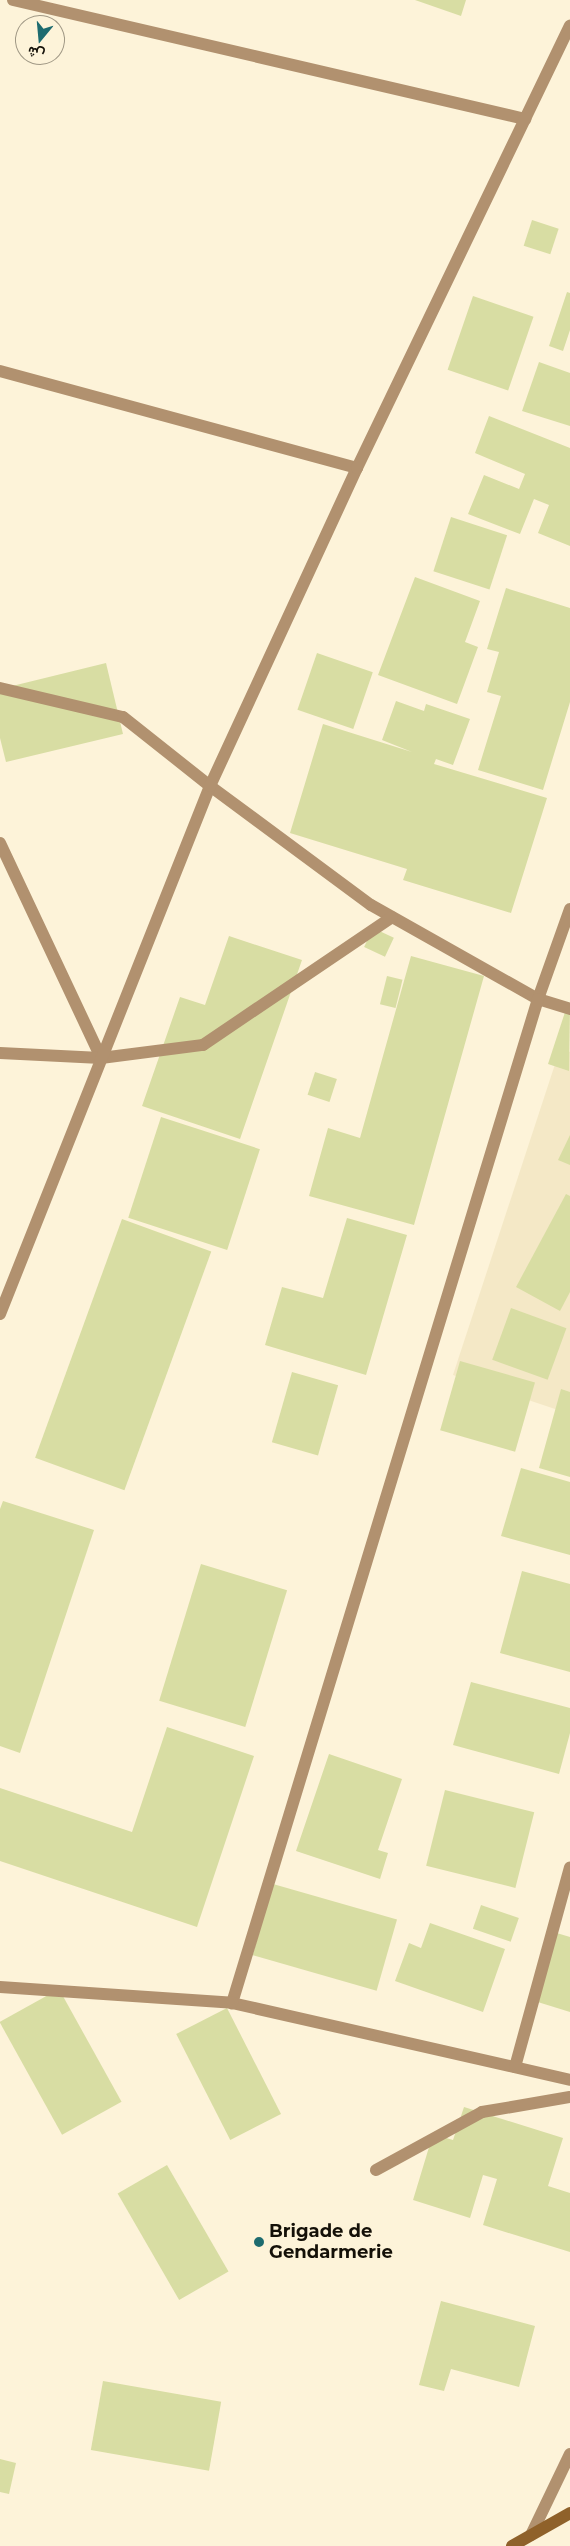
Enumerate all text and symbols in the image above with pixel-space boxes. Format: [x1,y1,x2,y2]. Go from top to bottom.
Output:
north arrow [15,15,65,65]
text: ش [25,42,47,64]
place label: Brigade de Gendarmerie [269,2221,393,2264]
marker: Brigade de Gendarmerie [253,2236,265,2248]

